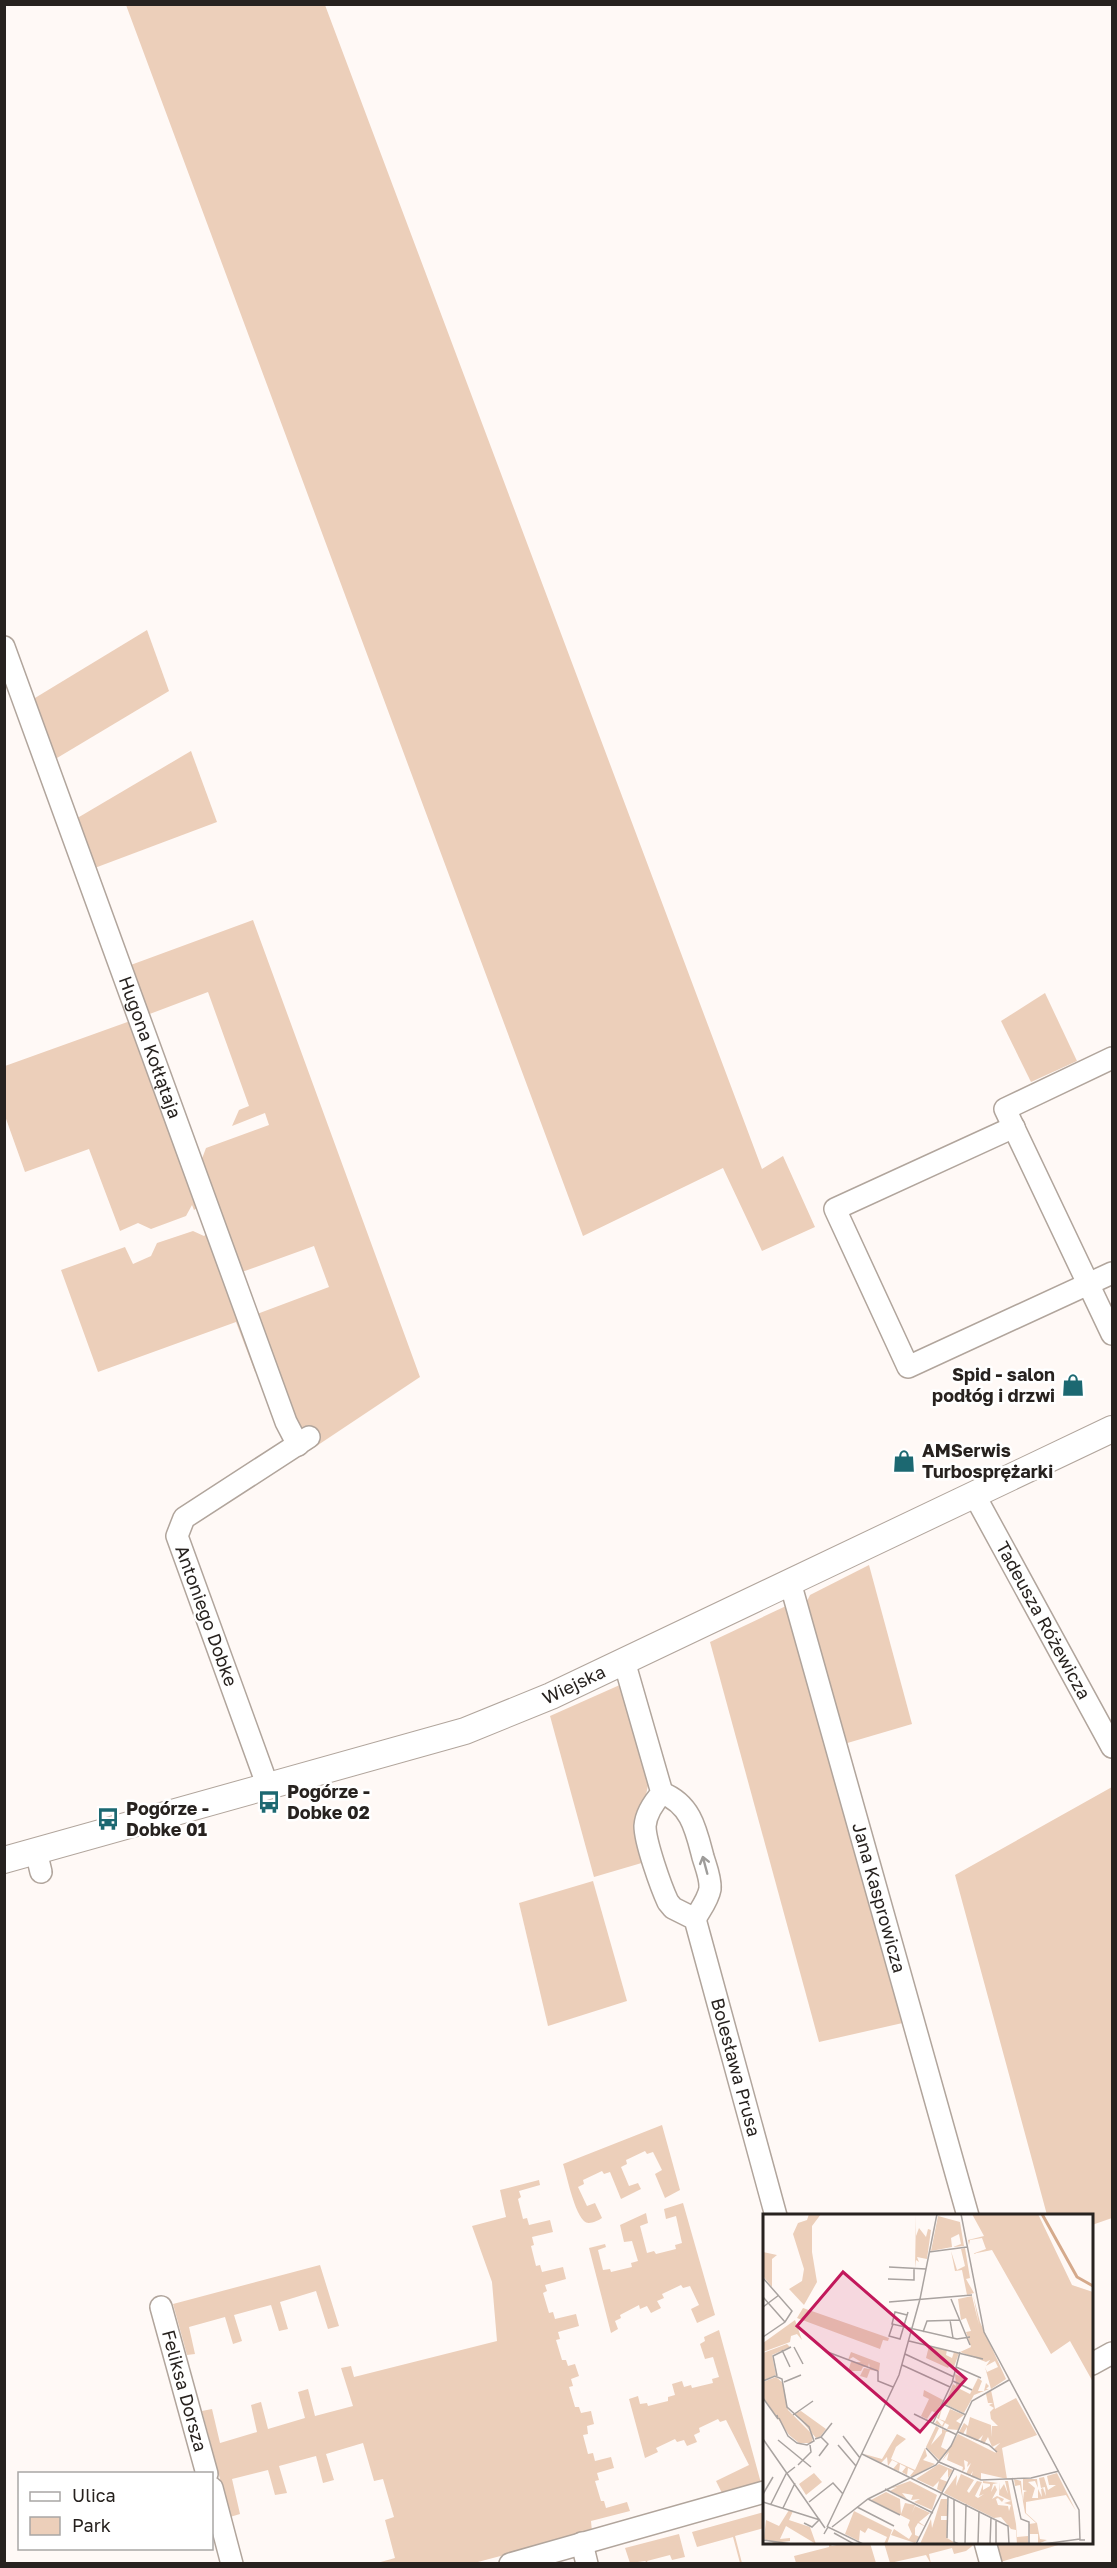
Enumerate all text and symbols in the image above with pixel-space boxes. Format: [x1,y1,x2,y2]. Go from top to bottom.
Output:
street label: Hugona Kołłątaja [115,973,187,1121]
place label: Spid - salon podłóg i drzwi [932,1363,1055,1406]
shop icon: Spid - salon podłóg i drzwi [1060,1372,1086,1398]
place label: AMSerwis Turbosprężarki [922,1439,1053,1482]
shop icon: AMSerwis Turbosprężarki [891,1448,917,1474]
street label: Tadeusza Różewicza [992,1537,1096,1703]
street label: Antoniego Dobke [171,1542,243,1689]
street label: Wiejska [539,1660,609,1709]
place label: Pogórze - Dobke 02 [287,1780,370,1823]
bus stop icon: Pogórze - Dobke 02 [256,1789,282,1815]
place label: Pogórze - Dobke 01 [126,1797,209,1840]
bus stop icon: Pogórze - Dobke 01 [95,1806,121,1832]
street label: Jana Kasprowicza [848,1820,911,1975]
one-way arrow [699,1856,710,1875]
street label: Bolesława Prusa [707,1995,766,2139]
inset map [763,2214,1093,2544]
street label: Feliksa Dorsza [158,2327,212,2454]
legend [18,2472,213,2550]
text: Ulica [72,2484,116,2506]
text: Park [72,2514,111,2536]

